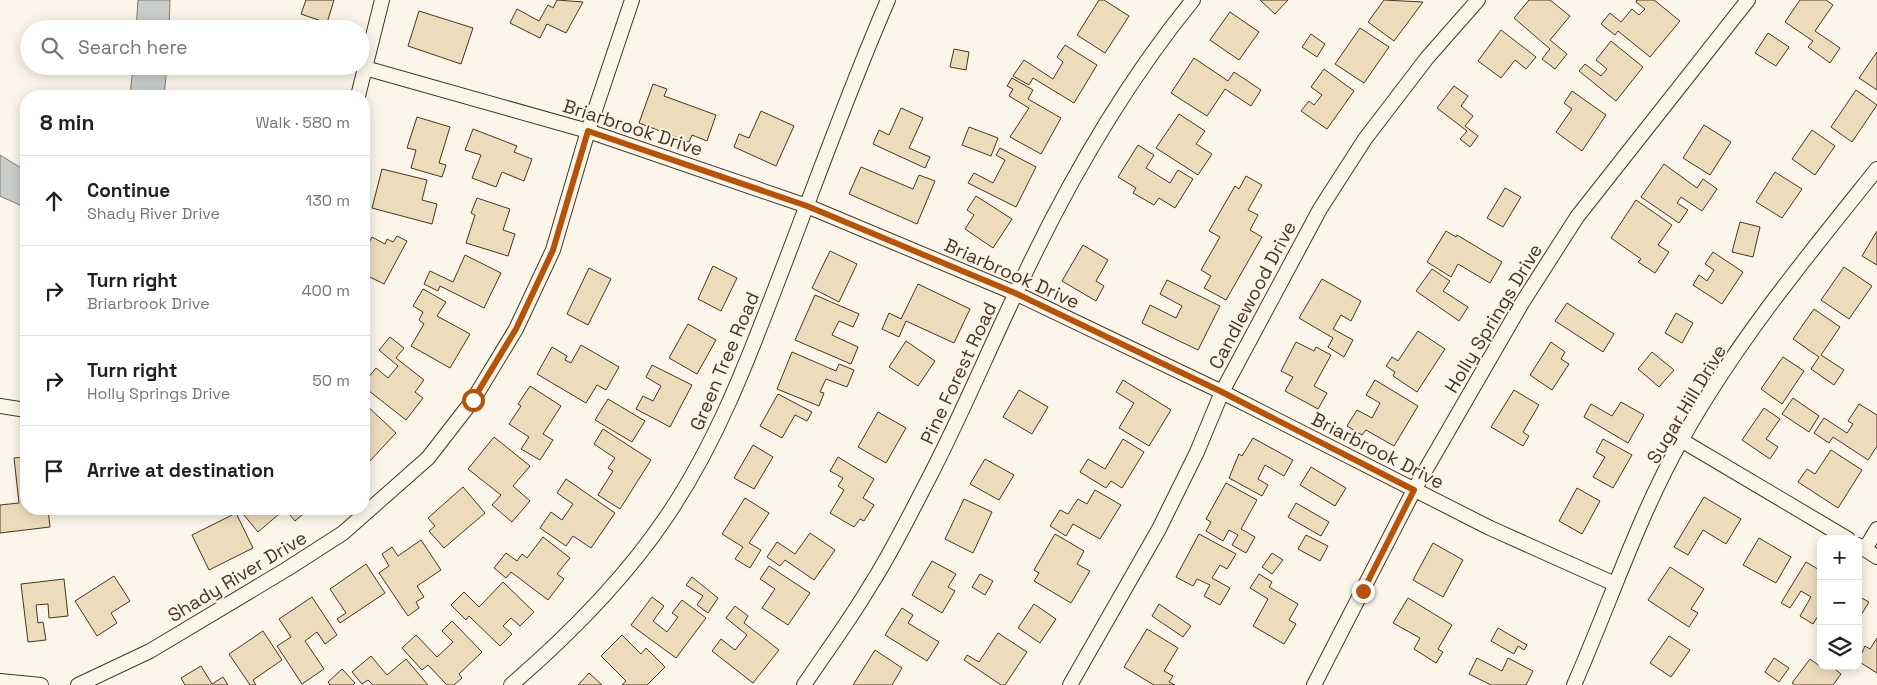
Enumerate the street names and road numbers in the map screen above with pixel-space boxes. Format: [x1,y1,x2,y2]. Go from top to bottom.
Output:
street label: Briarbrook Drive [560,93,706,162]
street label: Candlewood Drive [1203,217,1302,373]
street label: Briarbrook Drive [940,232,1083,314]
street label: Holly Springs Drive [1439,239,1548,398]
street label: Green Tree Road [684,288,765,434]
street label: Pine Forest Road [915,298,1002,448]
street label: Sugar Hill Drive [1641,340,1732,469]
street label: Briarbrook Drive [1307,406,1448,495]
street label: Shady River Drive [163,525,311,628]

